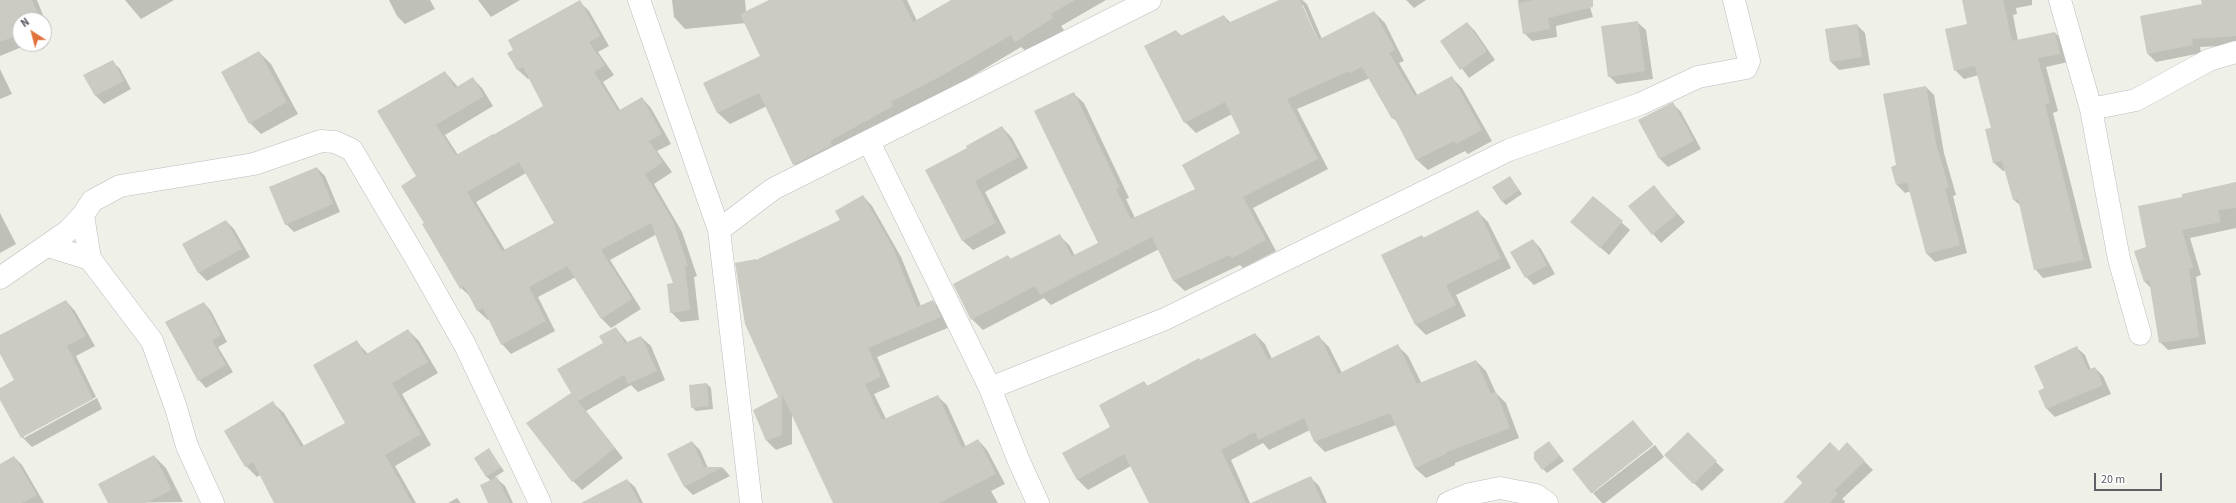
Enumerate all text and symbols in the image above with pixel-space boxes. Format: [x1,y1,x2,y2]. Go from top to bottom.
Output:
north arrow [12,12,52,52]
text: N [18,14,33,31]
scale bar [2096,465,2164,491]
text: 20 m [2101,471,2125,488]

